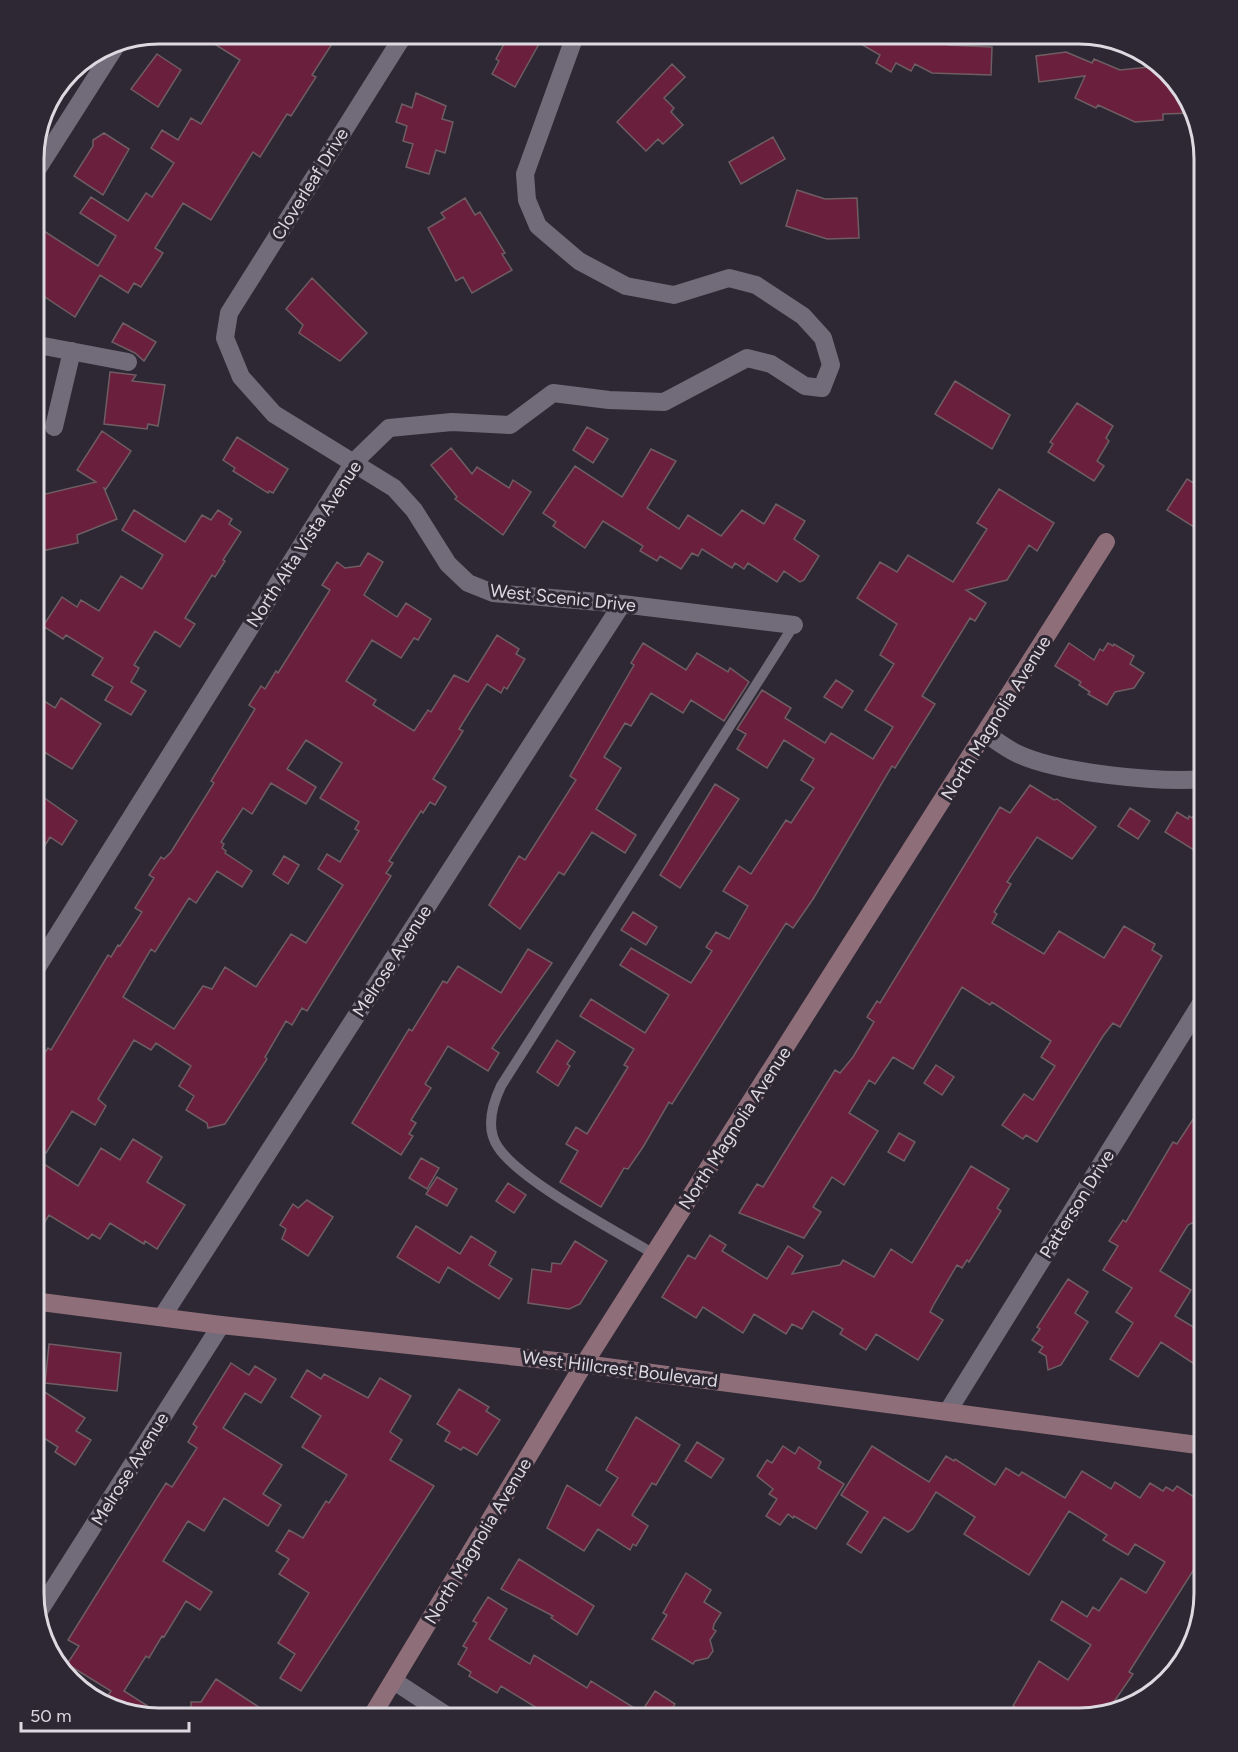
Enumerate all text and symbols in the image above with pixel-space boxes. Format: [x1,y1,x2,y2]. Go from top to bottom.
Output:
street label: Cloverleaf Drive [267,124,353,244]
street label: North Alta Vista Avenue [242,456,366,632]
street label: West Scenic Drive [489,579,637,617]
street label: North Magnolia Avenue [936,632,1056,804]
street label: Melrose Avenue [348,901,436,1021]
street label: North Magnolia Avenue [674,1042,796,1214]
street label: Patterson Drive [1035,1146,1119,1262]
street label: West Hillcrest Boulevard [521,1346,719,1392]
street label: Melrose Avenue [86,1408,174,1530]
street label: North Magnolia Avenue [420,1454,536,1628]
scale bar [21,1695,189,1733]
text: 50 m [30,1705,72,1727]

